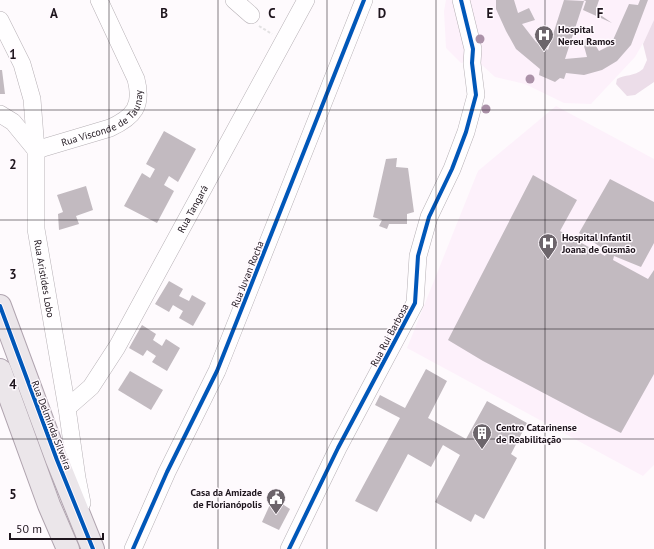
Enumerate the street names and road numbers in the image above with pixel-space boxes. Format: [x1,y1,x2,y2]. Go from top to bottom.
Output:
street label: Rua Visconde de Taunay [60,89,145,149]
street label: Rua Tangará [175,183,211,235]
street label: Rua Aristides Lobo [31,239,57,319]
street label: Rua Juvan Rocha [228,239,267,309]
street label: Rua Rui Barbosa [367,301,412,369]
street label: Rua Delminda Silveira [29,379,75,472]

